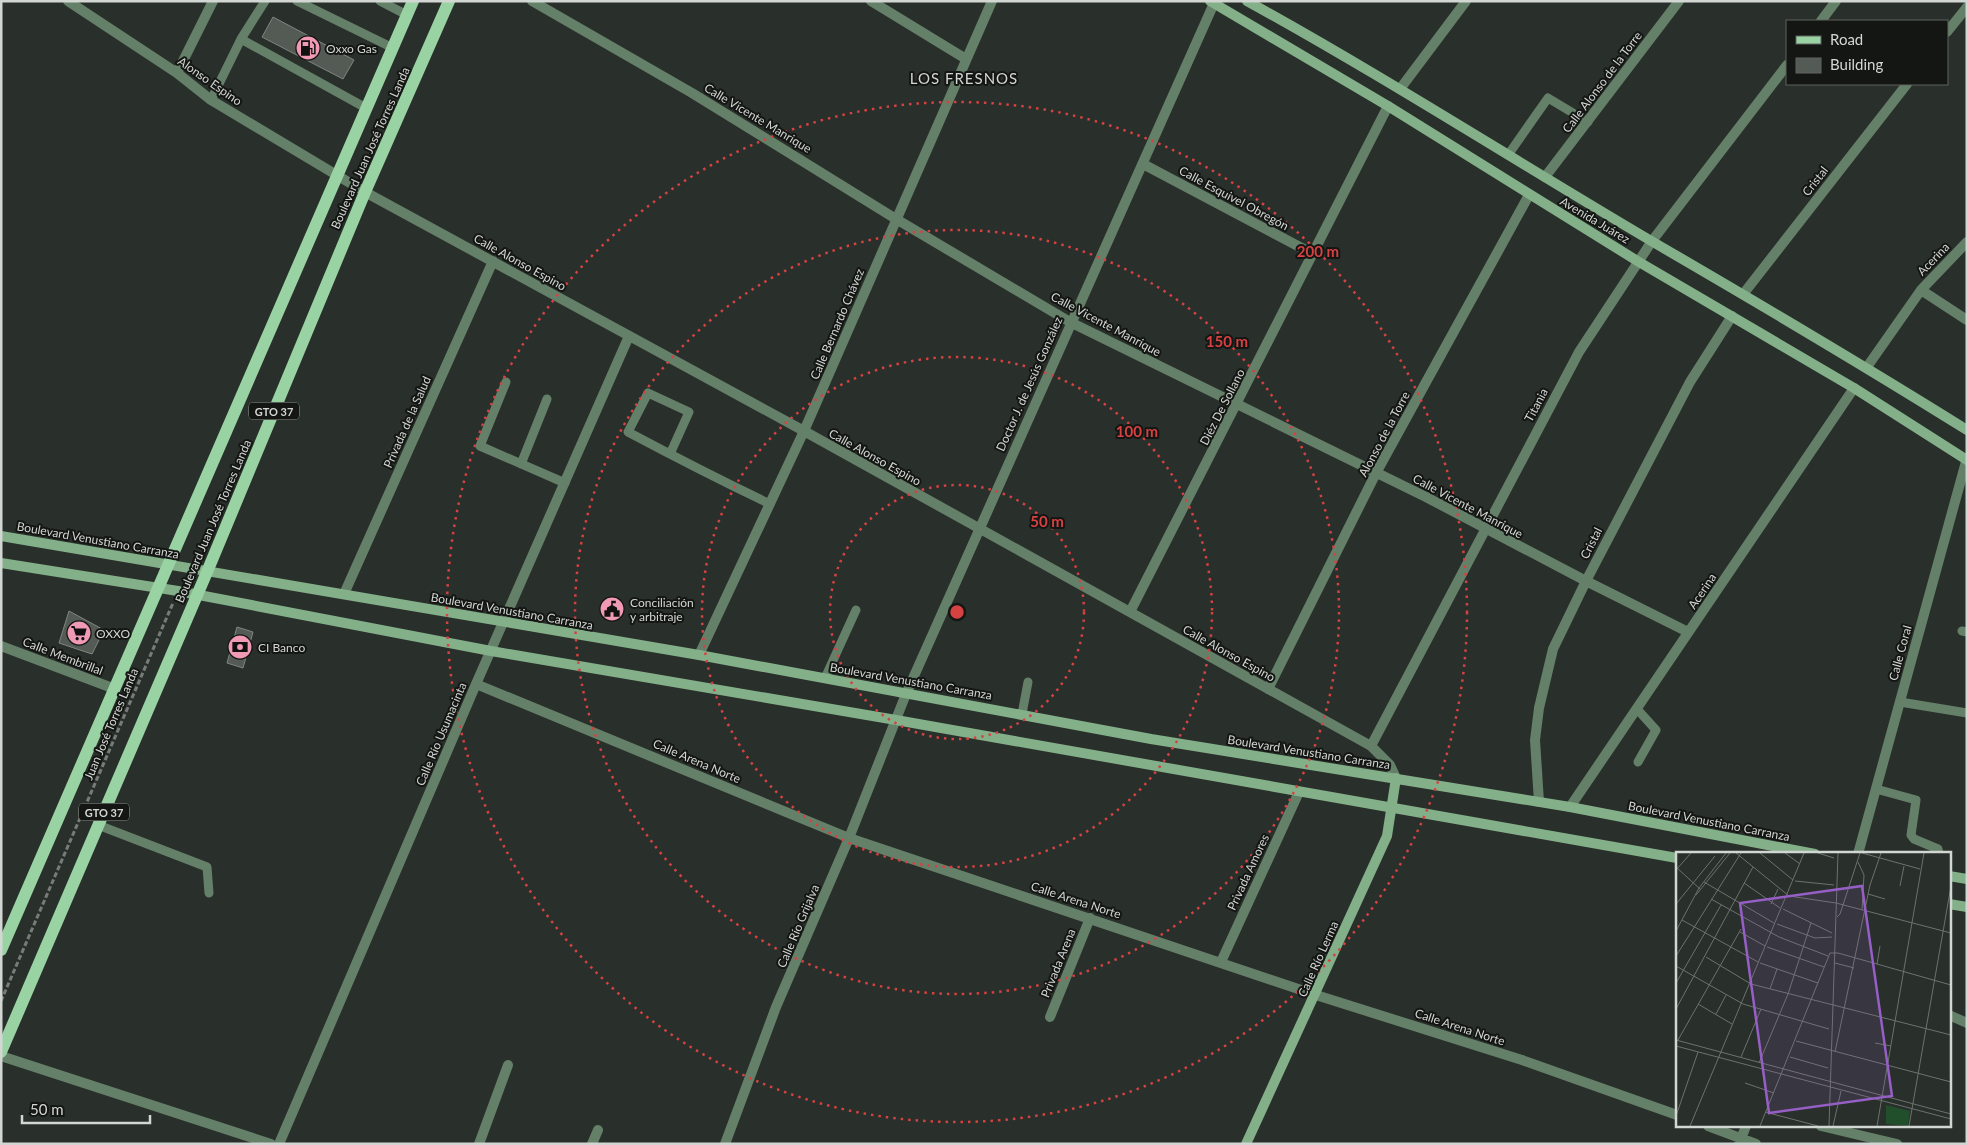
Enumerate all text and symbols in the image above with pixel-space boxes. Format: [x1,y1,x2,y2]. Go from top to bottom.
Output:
legend [1786,20,1948,85]
street label: Calle Alonso de la Torre [1559,28,1645,136]
text: Road [1830,30,1863,48]
fuel station icon: Oxxo Gas [295,35,321,61]
place label: Oxxo Gas [326,41,377,56]
street label: Alonso Espino [175,53,245,109]
text: Building [1830,55,1883,73]
street label: Boulevard Juan José Torres Landa [327,65,413,231]
district label: LOS FRESNOS [910,69,1018,87]
street label: Calle Vicente Manrique [702,80,814,156]
street label: Calle Esquivel Obregón [1177,163,1291,233]
street label: Cristal [1799,163,1831,199]
street label: Avenida Juárez [1558,193,1633,247]
street label: Calle Alonso Espino [471,230,569,294]
street label: Acerina [1914,239,1952,279]
text: 200 m [1297,242,1339,260]
street label: Calle Bernardo Chávez [807,266,867,382]
street label: Calle Vicente Manrique [1048,289,1164,359]
street label: Doctor J. de Jesús González [993,314,1066,454]
text: 150 m [1206,332,1248,350]
street label: Diéz De Sollano [1196,366,1248,448]
street label: Privada de la Salud [380,374,434,470]
street label: Titania [1521,386,1551,424]
street label: Alonso de la Torre [1355,389,1413,479]
road number: GTO 37 [249,402,299,420]
text: 100 m [1116,422,1158,440]
street label: Calle Alonso Espino [826,425,924,489]
street label: Boulevard Juan José Torres Landa [172,437,254,605]
street label: Calle Vicente Manrique [1410,471,1526,541]
text: 50 m [1030,512,1064,530]
street label: Boulevard Venustiano Carranza [16,518,180,562]
street label: Cristal [1577,525,1605,561]
street label: Acerina [1685,570,1719,612]
street label: Boulevard Venustiano Carranza [430,589,594,633]
place label: Conciliación y arbitraje [630,595,694,624]
public building icon: Conciliación y arbitraje [599,596,625,622]
centre of rings [948,603,966,621]
supermarket icon: OXXO [66,620,92,646]
street label: Calle Alonso Espino [1180,621,1278,685]
street label: Calle Coral [1885,624,1915,682]
place label: OXXO [96,626,131,641]
street label: Calle Membrillal [21,634,105,678]
bank icon: CI Banco [227,634,253,660]
place label: CI Banco [258,640,305,655]
street label: Boulevard Venustiano Carranza [829,659,993,703]
street label: Juan José Torres Landa [81,666,141,782]
street label: Calle Río Usumacinta [412,680,470,788]
street label: Boulevard Venustiano Carranza [1227,732,1391,772]
street label: Calle Arena Norte [651,736,743,786]
street label: Boulevard Venustiano Carranza [1627,798,1791,844]
road number: GTO 37 [79,804,129,820]
street label: Privada Amores [1224,832,1272,912]
inset map [1676,852,1950,1128]
street label: Calle Arena Norte [1029,878,1123,922]
street label: Calle Río Grijalva [774,882,822,970]
street label: Calle Río Lerma [1295,919,1341,999]
street label: Privada Arena [1037,926,1079,1000]
street label: Calle Arena Norte [1413,1005,1507,1049]
scale bar [22,1092,150,1124]
text: 50 m [30,1100,64,1118]

